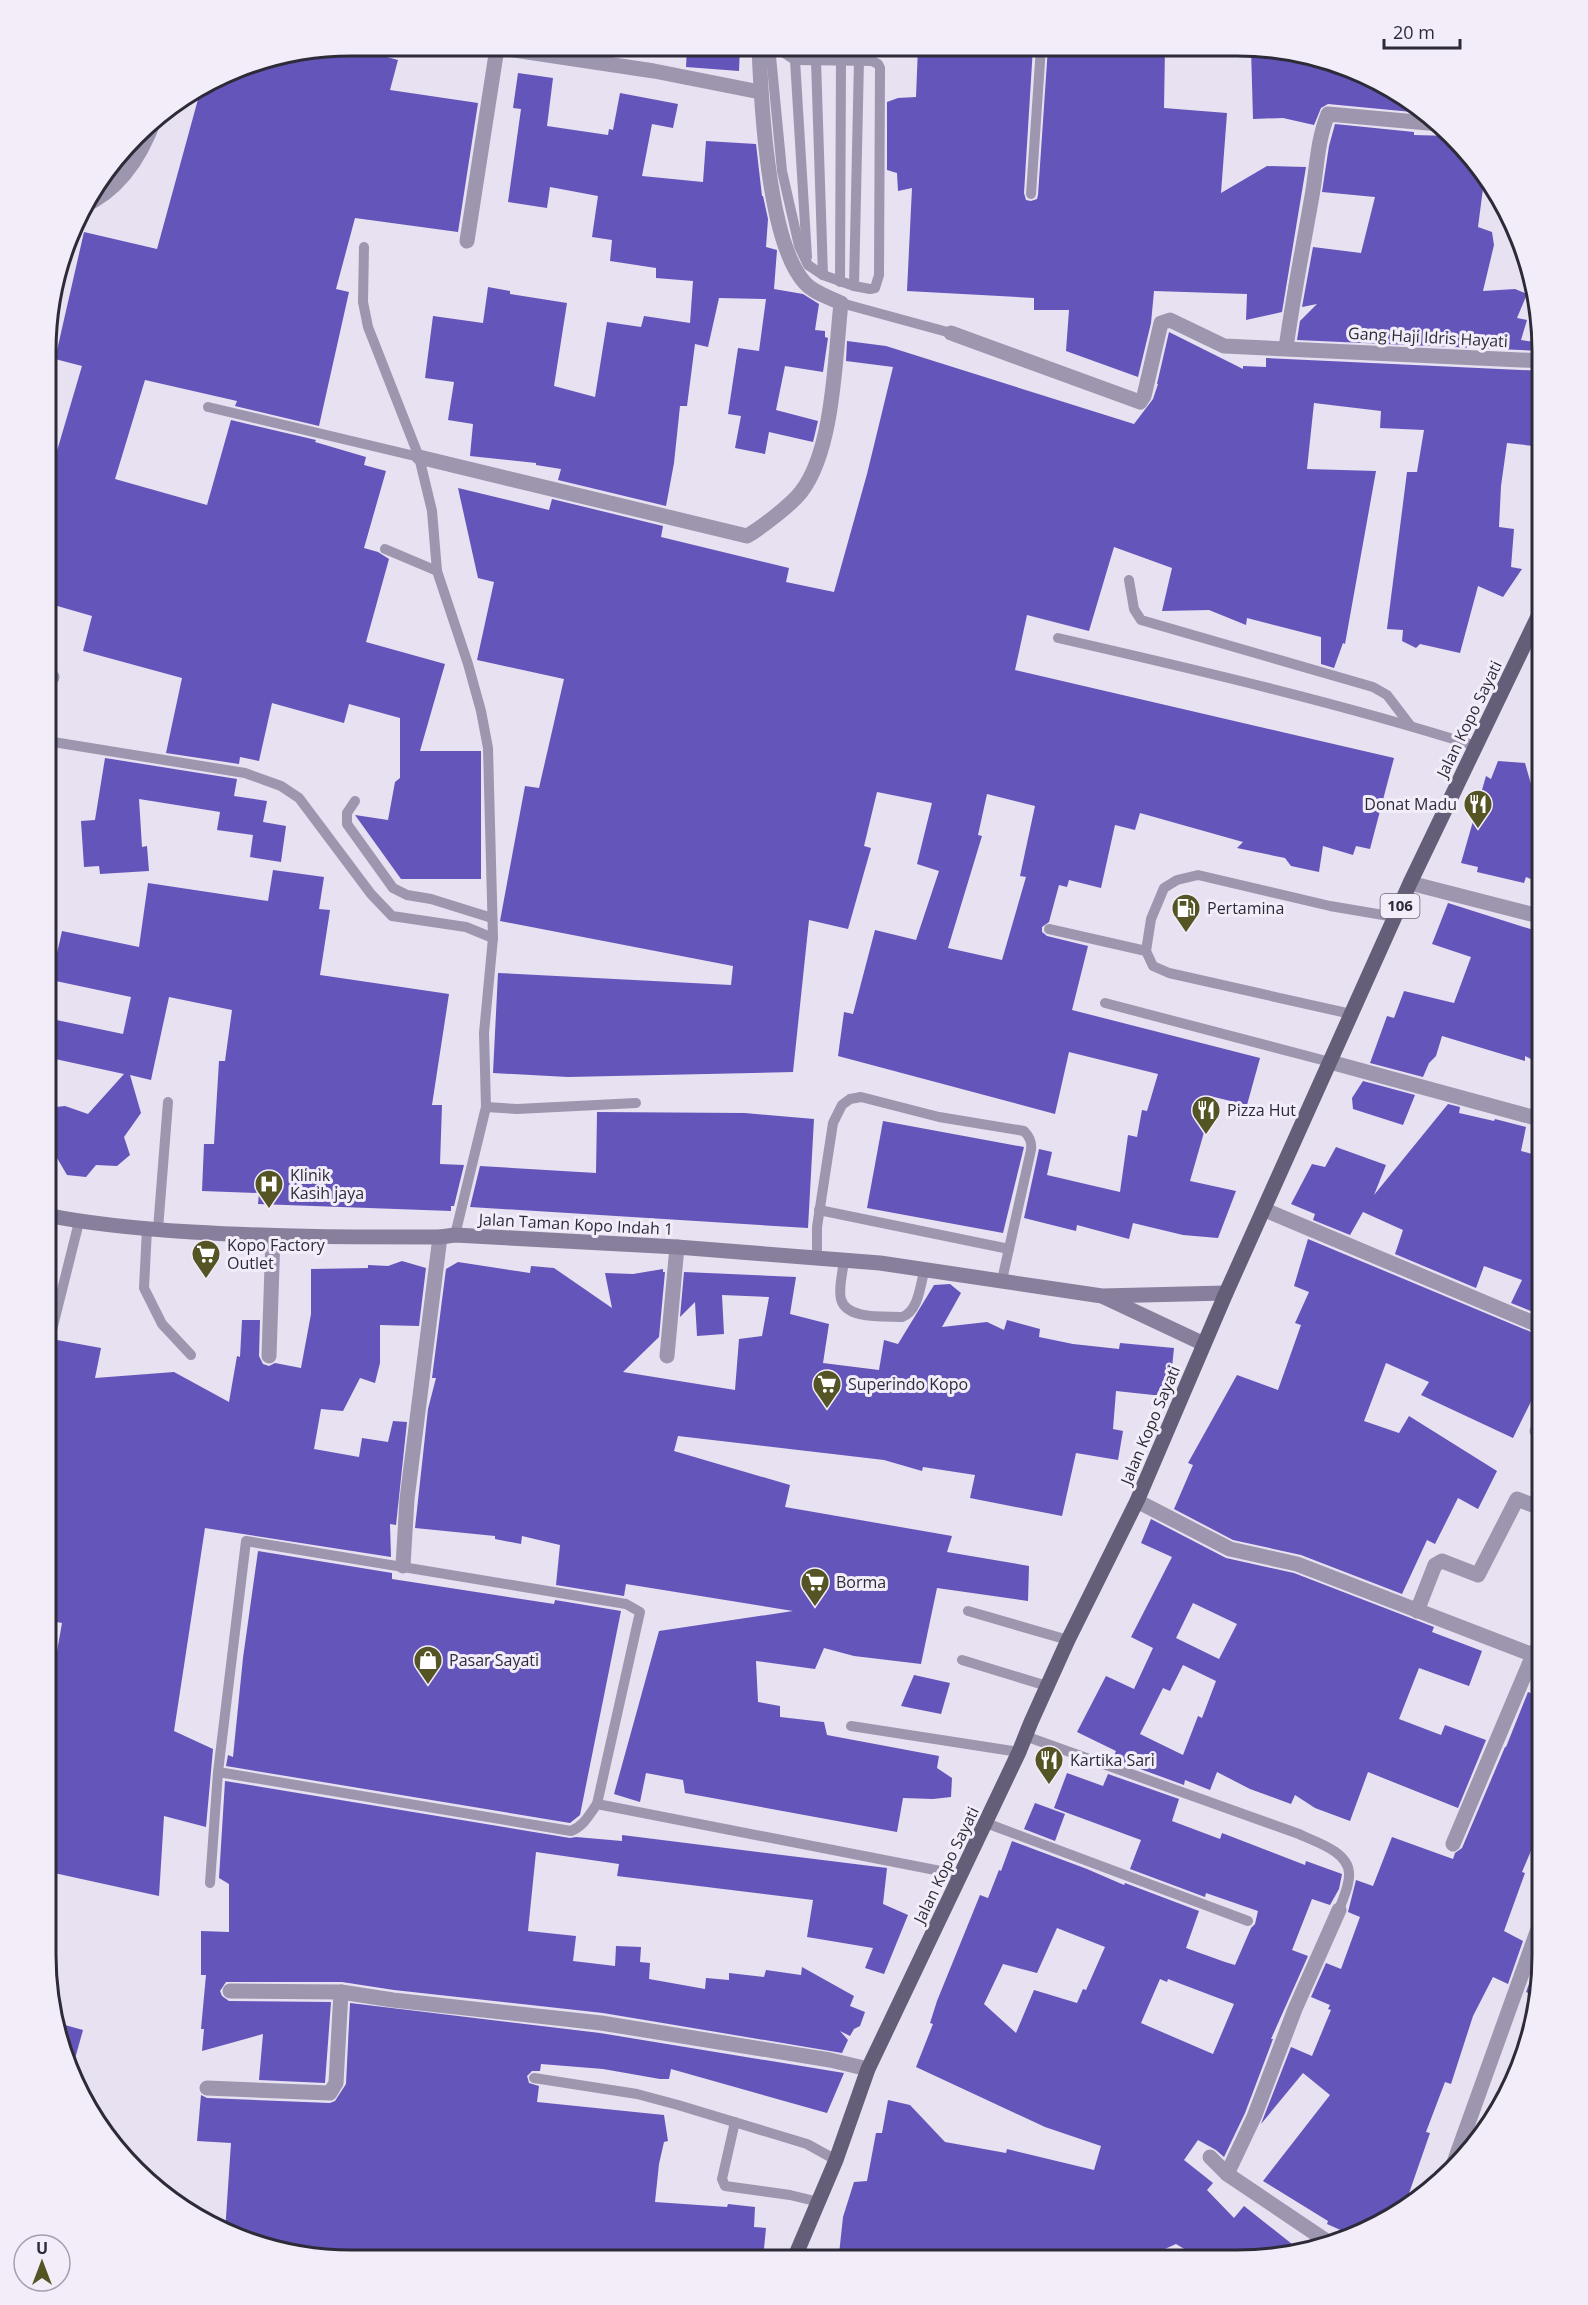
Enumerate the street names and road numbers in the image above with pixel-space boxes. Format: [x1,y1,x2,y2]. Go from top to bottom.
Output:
street label: Gang Haji Idris Hayati [1348,322,1508,352]
street label: Jalan Kopo Sayati [1430,657,1507,783]
road number: 106 [1380,894,1420,918]
street label: Jalan Taman Kopo Indah 1 [476,1208,674,1240]
street label: Jalan Kopo Sayati [1114,1362,1185,1490]
street label: Jalan Kopo Sayati [907,1803,984,1929]

